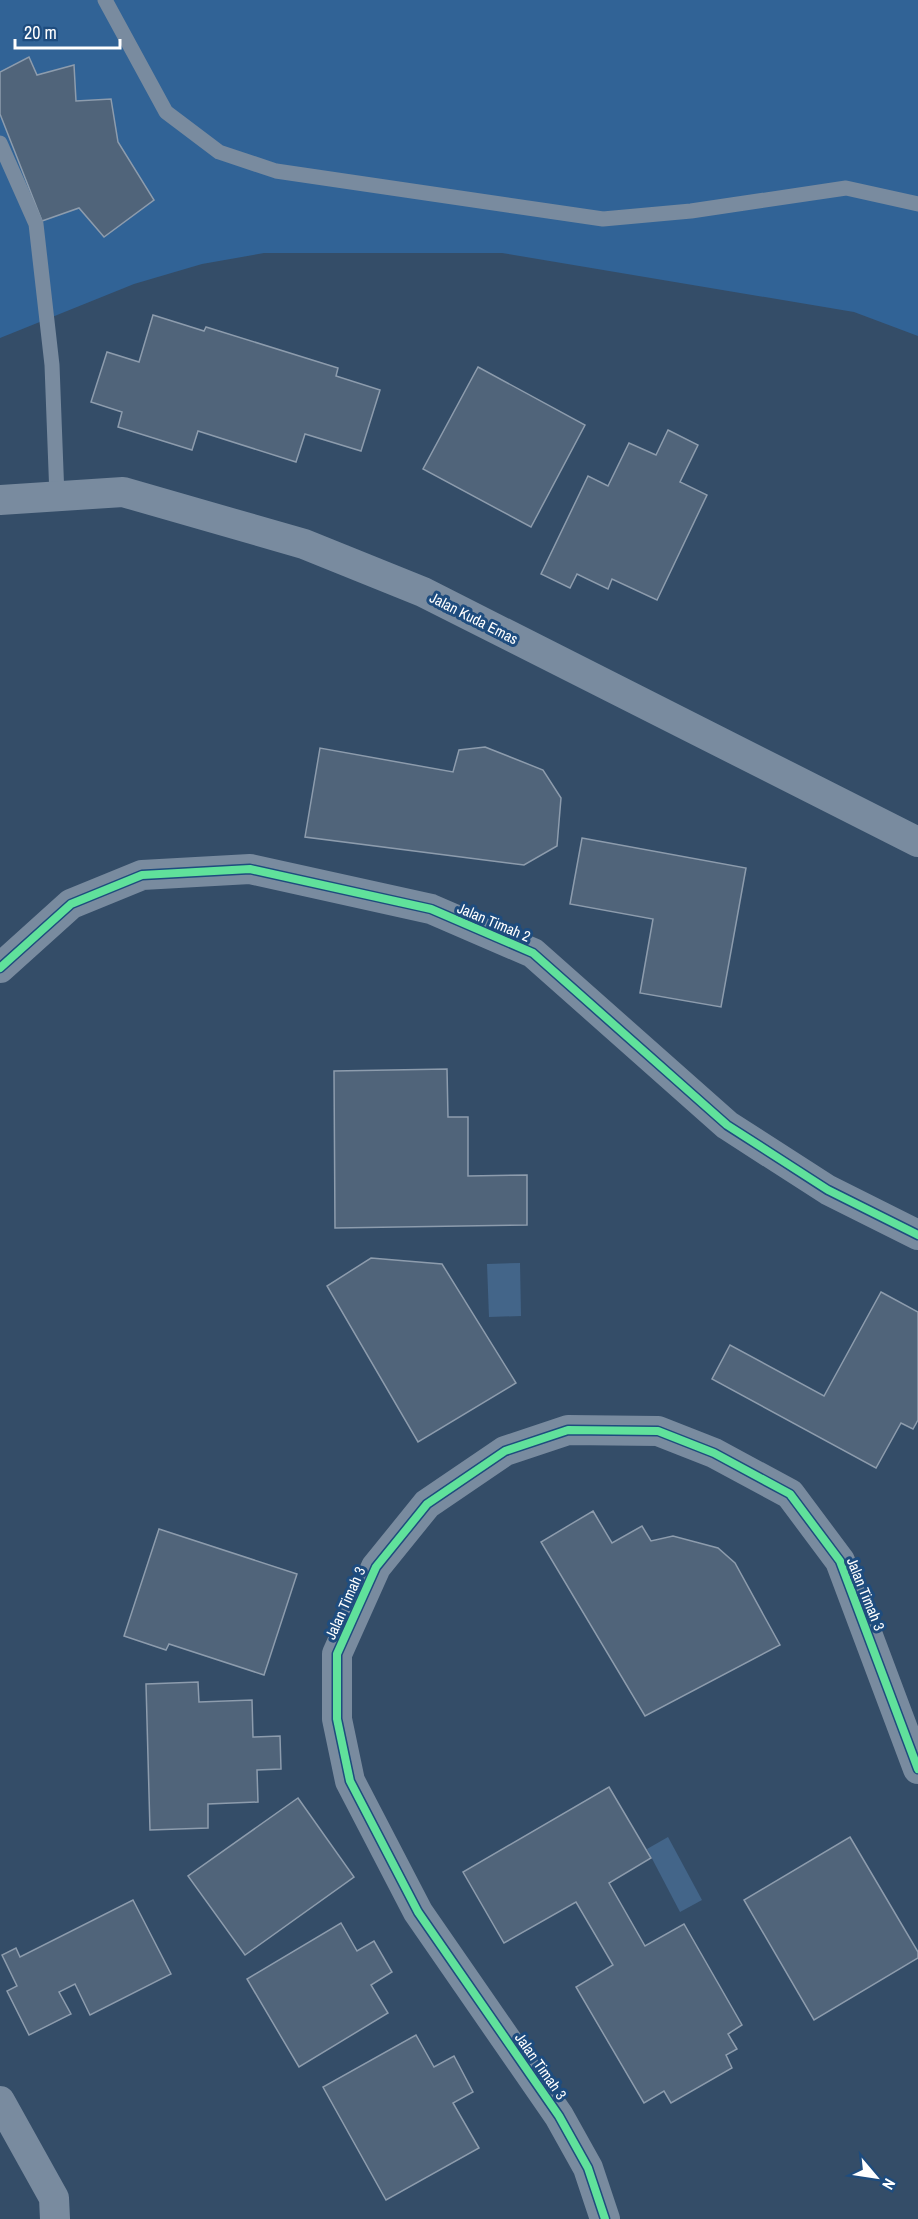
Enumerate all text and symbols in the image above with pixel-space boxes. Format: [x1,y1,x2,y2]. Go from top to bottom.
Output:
scale bar [15,12,120,50]
text: 20 m [24,20,57,45]
street label: Jalan Kuda Emas [426,587,522,649]
street label: Jalan Timah 2 [454,897,534,947]
street label: Jalan Timah 3 [842,1554,890,1634]
street label: Jalan Timah 3 [320,1563,370,1643]
street label: Jalan Timah 3 [510,2028,572,2104]
north arrow [846,2147,906,2207]
text: N [877,2175,901,2194]

